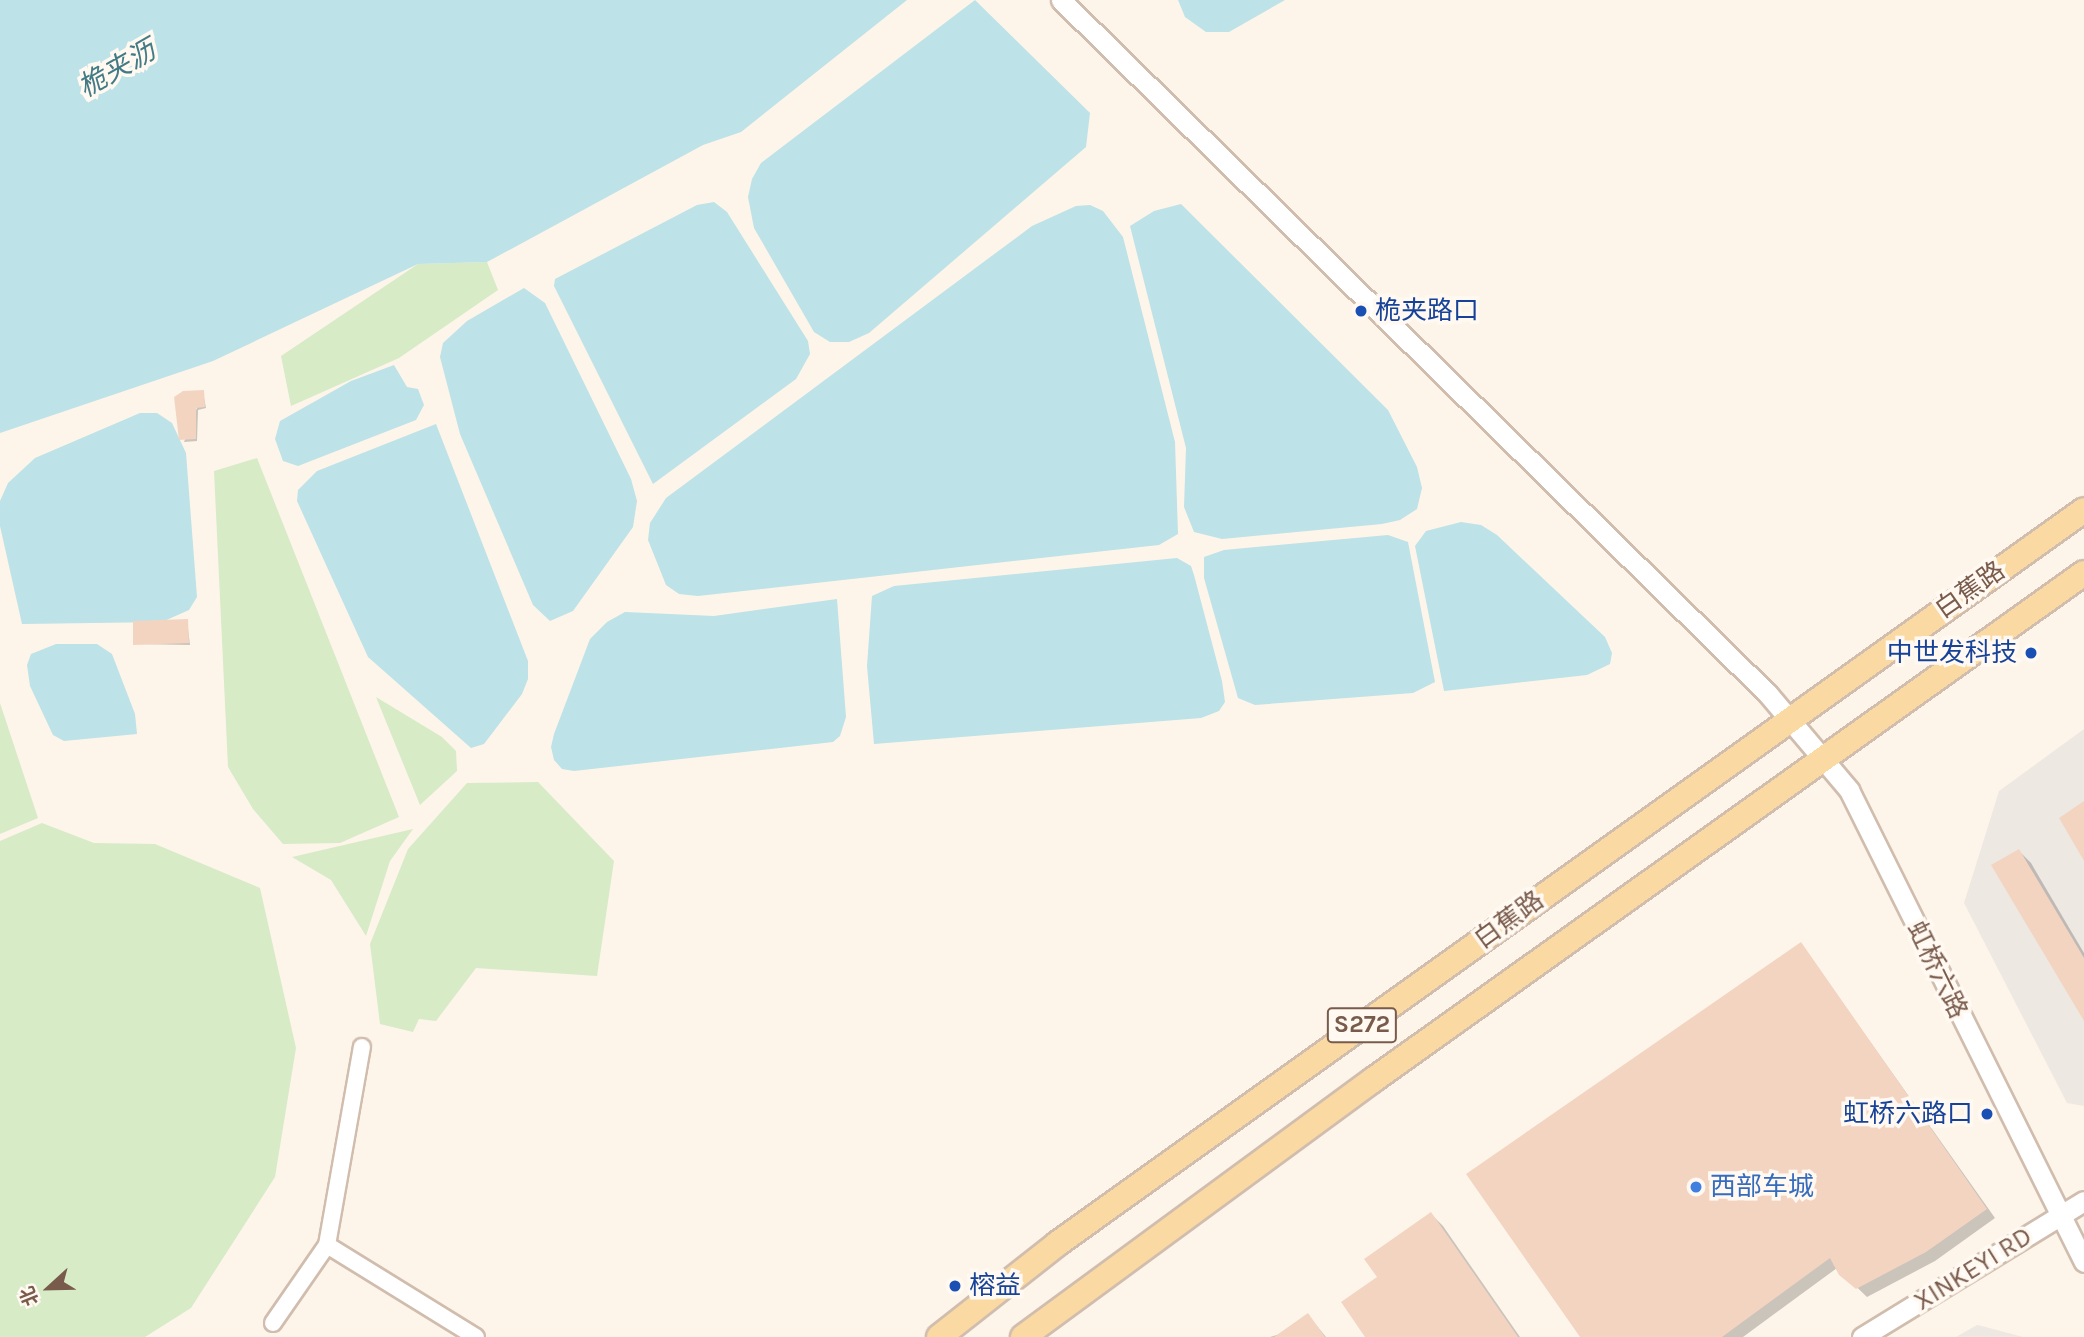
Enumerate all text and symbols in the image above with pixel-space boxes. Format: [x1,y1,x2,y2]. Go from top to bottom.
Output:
water label: 桅夹沥 [72,33,162,105]
place label: 桅夹路口 [1375,295,1479,327]
marker: 桅夹路口 [1353,303,1369,319]
street label: 白蕉路 [1929,555,2011,625]
place label: 中世发科技 [1887,637,2017,669]
marker: 中世发科技 [2023,645,2039,661]
street label: 白蕉路 [1468,884,1550,956]
street label: 虹桥六路 [1900,916,1974,1024]
road number: S272 [1325,1004,1399,1045]
place label: 虹桥六路口 [1843,1098,1973,1130]
marker: 虹桥六路口 [1979,1106,1995,1122]
place label: 西部车城 [1710,1171,1814,1203]
marker: 西部车城 [1688,1179,1704,1195]
street label: XINKEYI RD [1908,1221,2038,1317]
north arrow [14,1253,84,1323]
place label: 榕益 [969,1270,1021,1302]
marker: 榕益 [947,1278,963,1294]
text: 北 [16,1283,43,1309]

